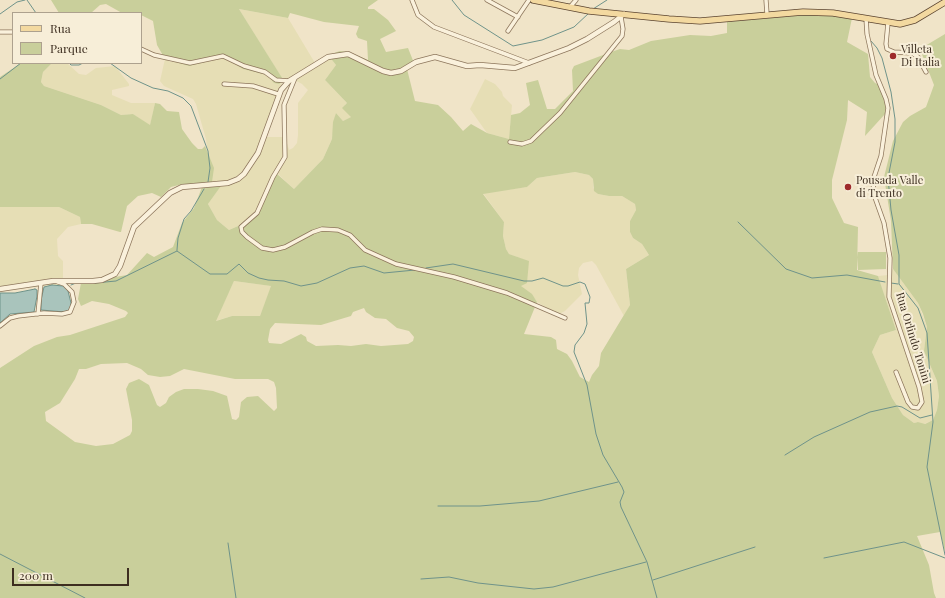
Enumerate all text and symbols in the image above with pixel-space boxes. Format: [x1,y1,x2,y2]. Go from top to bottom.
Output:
legend [12,12,142,64]
text: Rua [50,20,71,36]
text: Parque [50,40,88,56]
place label: Villeta Di Italia [901,43,940,69]
marker: Villeta Di Italia [888,51,898,61]
place label: Pousada Valle di Trento [856,174,923,200]
marker: Pousada Valle di Trento [843,182,853,192]
street label: Rua Orlindo Tonini [893,291,933,385]
scale bar [14,560,131,586]
text: 200 m [19,567,53,583]

